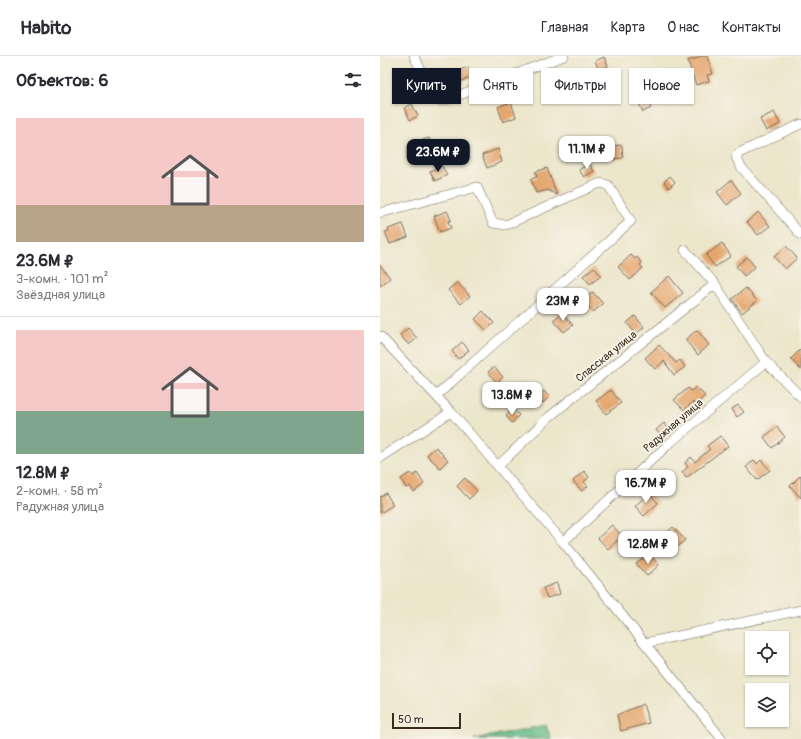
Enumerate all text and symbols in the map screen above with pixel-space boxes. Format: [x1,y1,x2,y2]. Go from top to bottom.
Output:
text: Habito [20,16,71,40]
text: Главная [541,19,588,36]
text: Карта [610,19,645,36]
text: О нас [667,19,700,36]
text: Контакты [722,19,781,36]
chip: Купить [392,68,461,104]
chip: Снять [469,68,533,104]
chip: Фильтры [541,68,621,104]
chip: Новое [629,68,694,104]
icon: filters [342,69,364,91]
text: Объектов: 6 [16,70,108,91]
pin: 11.1M ₽ [550,136,624,170]
pin: 23.6M ₽ [401,139,475,173]
text: 11.1M ₽ [568,141,606,157]
icon: home [154,144,226,216]
text: 23.6M ₽ [416,144,460,160]
text: 23.6M ₽ [16,250,74,271]
text: 3-комн. · 101 m² [16,271,108,287]
text: Звёздная улица [16,287,105,303]
pin: 23M ₽ [535,288,591,322]
text: 23M ₽ [546,293,580,309]
street label: Спасская улица [573,328,639,385]
icon: home [154,356,226,428]
pin: 13.8M ₽ [475,382,549,416]
text: 13.8M ₽ [491,387,533,403]
street label: Радужная улица [641,396,706,455]
text: 12.8M ₽ [16,462,71,483]
pin: 16.7M ₽ [609,470,683,504]
text: 16.7M ₽ [625,475,667,491]
text: 2-комн. · 58 m² [16,483,103,499]
text: Радужная улица [16,499,104,515]
pin: 12.8M ₽ [611,531,685,565]
text: 12.8M ₽ [627,536,669,552]
map controls [745,631,789,727]
button: locate [745,631,789,675]
button: layers [745,683,789,727]
scale bar [392,711,461,730]
text: 50 m [398,713,424,726]

